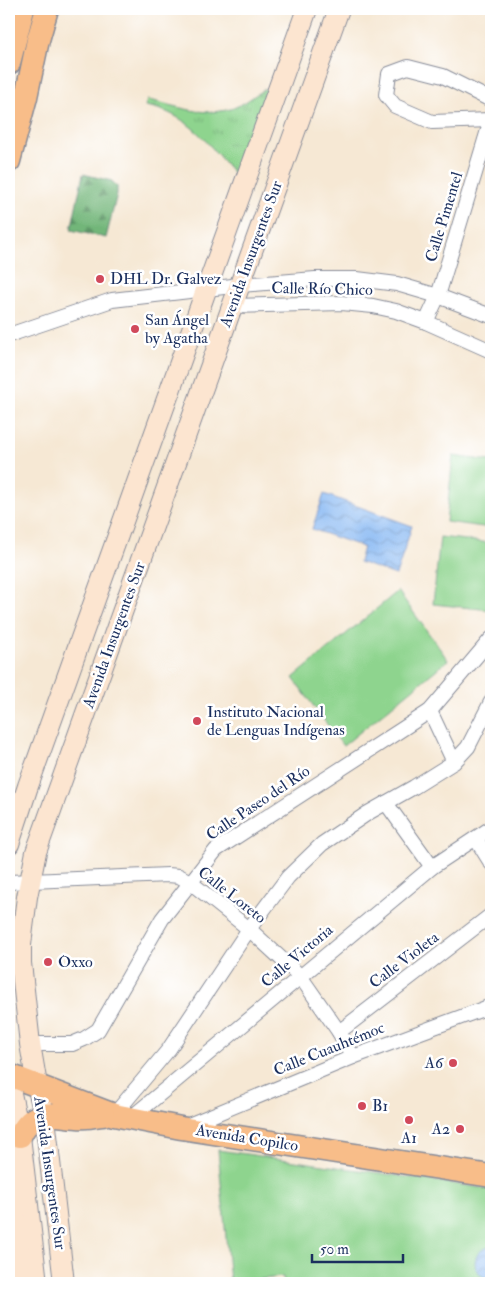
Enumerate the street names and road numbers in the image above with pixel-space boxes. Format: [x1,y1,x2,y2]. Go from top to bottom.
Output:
street label: Calle Pimentel [421,170,467,264]
street label: Avenida Insurgentes Sur [215,178,287,331]
street label: Calle Río Chico [271,278,373,300]
street label: Avenida Insurgentes Sur [78,559,150,712]
street label: Calle Paseo del Río [202,761,314,845]
street label: Calle Loreto [194,862,270,928]
street label: Calle Victoria [257,920,337,992]
street label: Calle Violeta [365,927,443,993]
street label: Calle Cuauhtémoc [271,1017,388,1080]
street label: Avenida Insurgentes Sur [29,1094,71,1251]
street label: Avenida Copilco [193,1120,300,1157]

